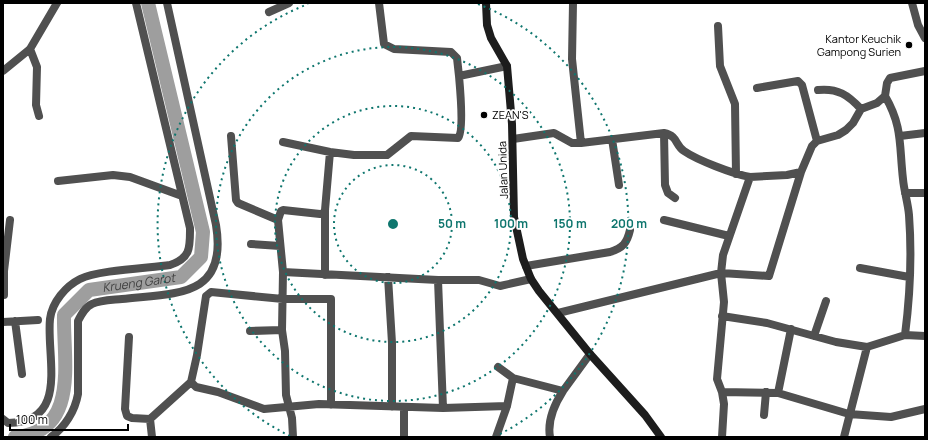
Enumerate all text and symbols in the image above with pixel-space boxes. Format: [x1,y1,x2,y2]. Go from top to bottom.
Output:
place label: Kantor Keuchik Gampong Surien [817,31,902,59]
marker: Kantor Keuchik Gampong Surien [904,40,914,50]
place label: ZEAN'S [492,107,529,122]
marker: ZEAN'S [479,110,489,120]
street label: Jalan Unida [494,141,511,199]
text: 50 m [438,215,466,232]
text: 100 m [494,215,528,232]
text: 150 m [553,215,587,232]
text: 200 m [611,215,647,232]
centre of rings [386,217,400,231]
water label: Krueng Garot [101,269,177,296]
scale bar [10,406,128,432]
text: 100 m [16,411,48,428]

